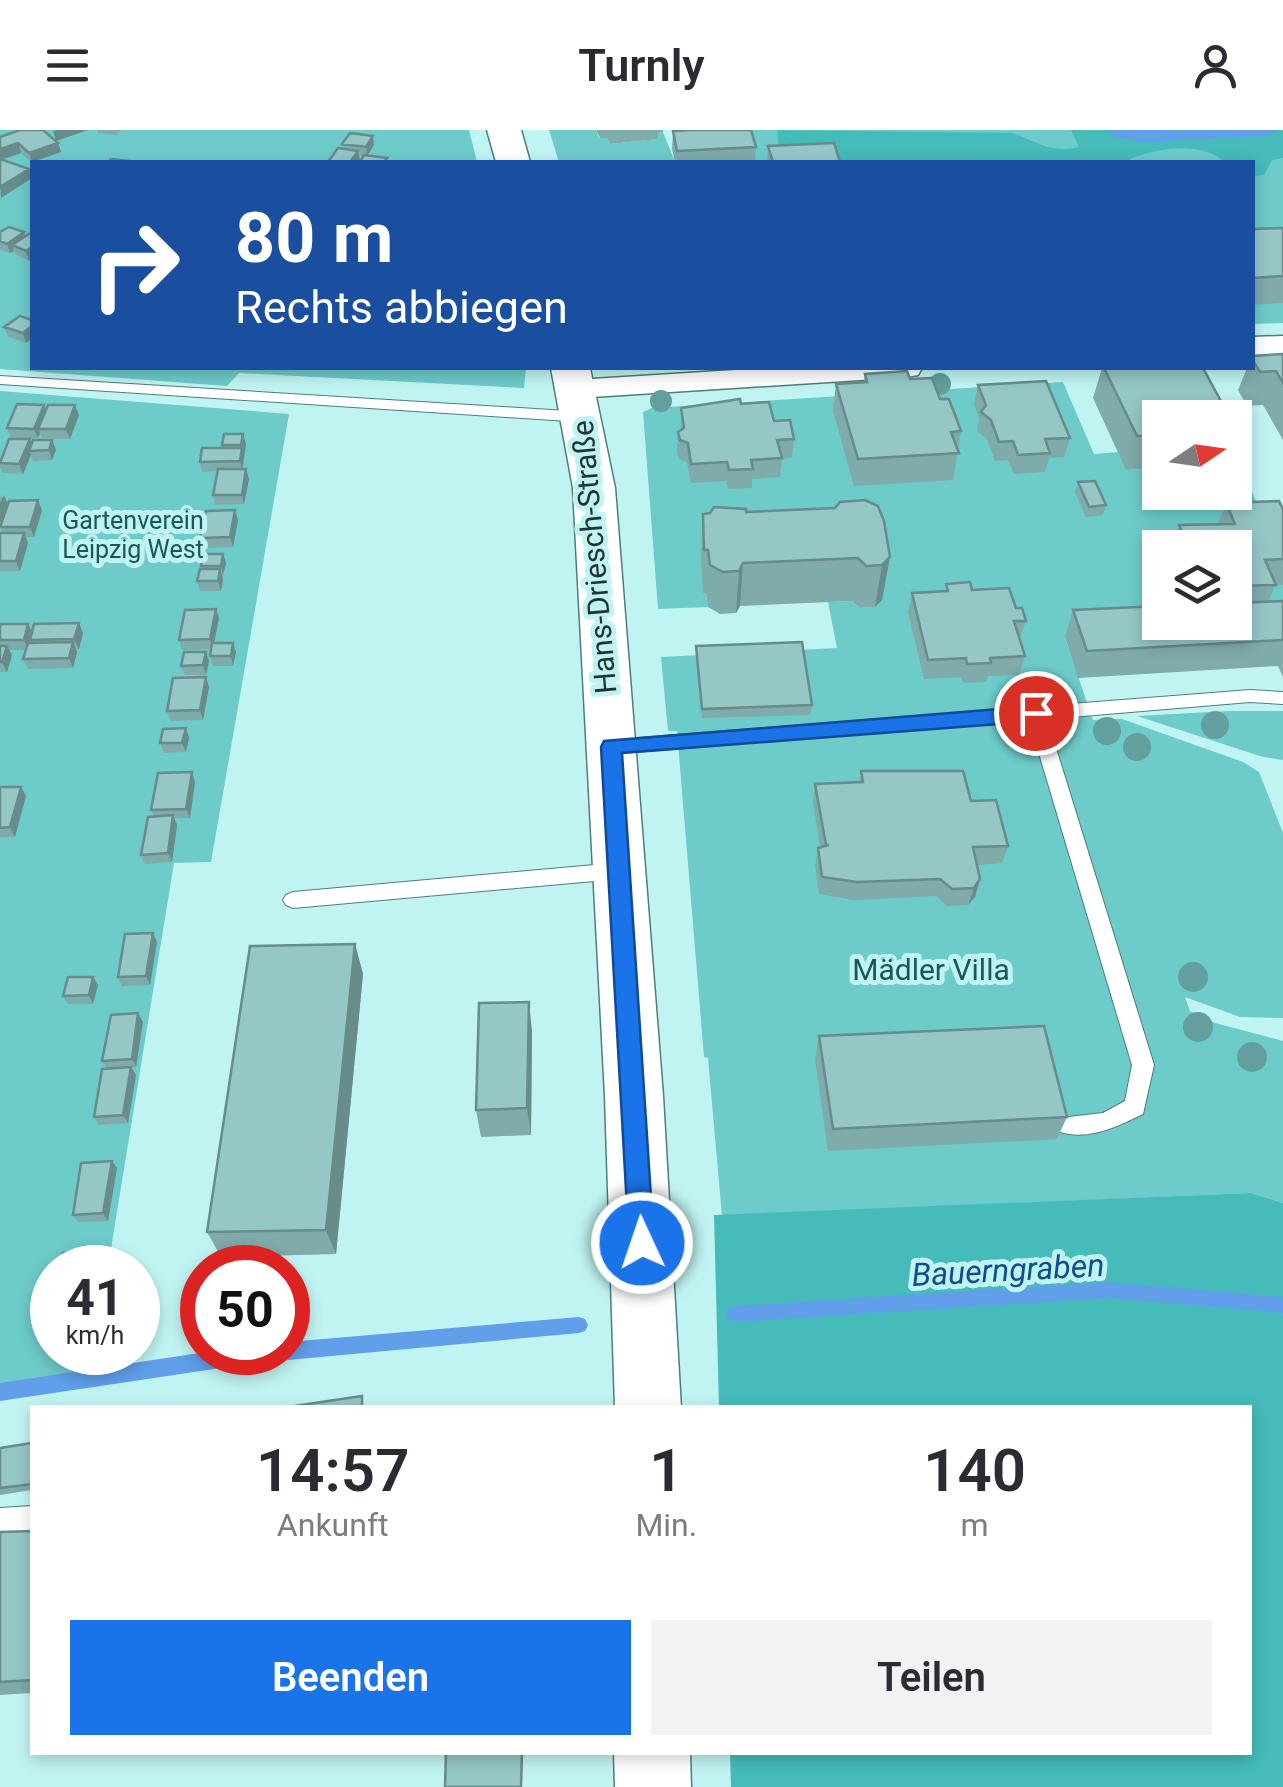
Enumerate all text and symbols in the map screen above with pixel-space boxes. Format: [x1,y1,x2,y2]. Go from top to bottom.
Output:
icon: menu [40,38,95,93]
icon: person [1188,38,1243,93]
text: Turnly [578,39,705,92]
text: 80 m [235,197,393,279]
icon: right [70,200,200,330]
text: Rechts abbiegen [235,281,568,334]
north arrow [1142,400,1252,510]
map controls [1142,400,1252,640]
street label: Hans-Driesch-Straße [565,419,623,695]
park label: Gartenverein Leipzig West [62,506,204,564]
button: layers [1142,530,1252,640]
pin [994,671,1079,756]
icon: arrive [1009,686,1064,741]
park label: Mädler Villa [852,952,1010,987]
position arrow [590,1191,694,1295]
speed limit sign: 50 [180,1245,310,1375]
water label: Bauerngraben [911,1246,1105,1294]
text: 41 [66,1269,124,1327]
text: km/h [66,1321,124,1350]
text: 14:57 [256,1435,409,1506]
text: 1 [649,1435,683,1506]
text: 140 [923,1435,1026,1506]
text: Ankunft [277,1506,389,1544]
text: Min. [635,1506,697,1544]
text: m [961,1506,989,1544]
button: Beenden [70,1620,631,1735]
button: Teilen [651,1620,1212,1735]

